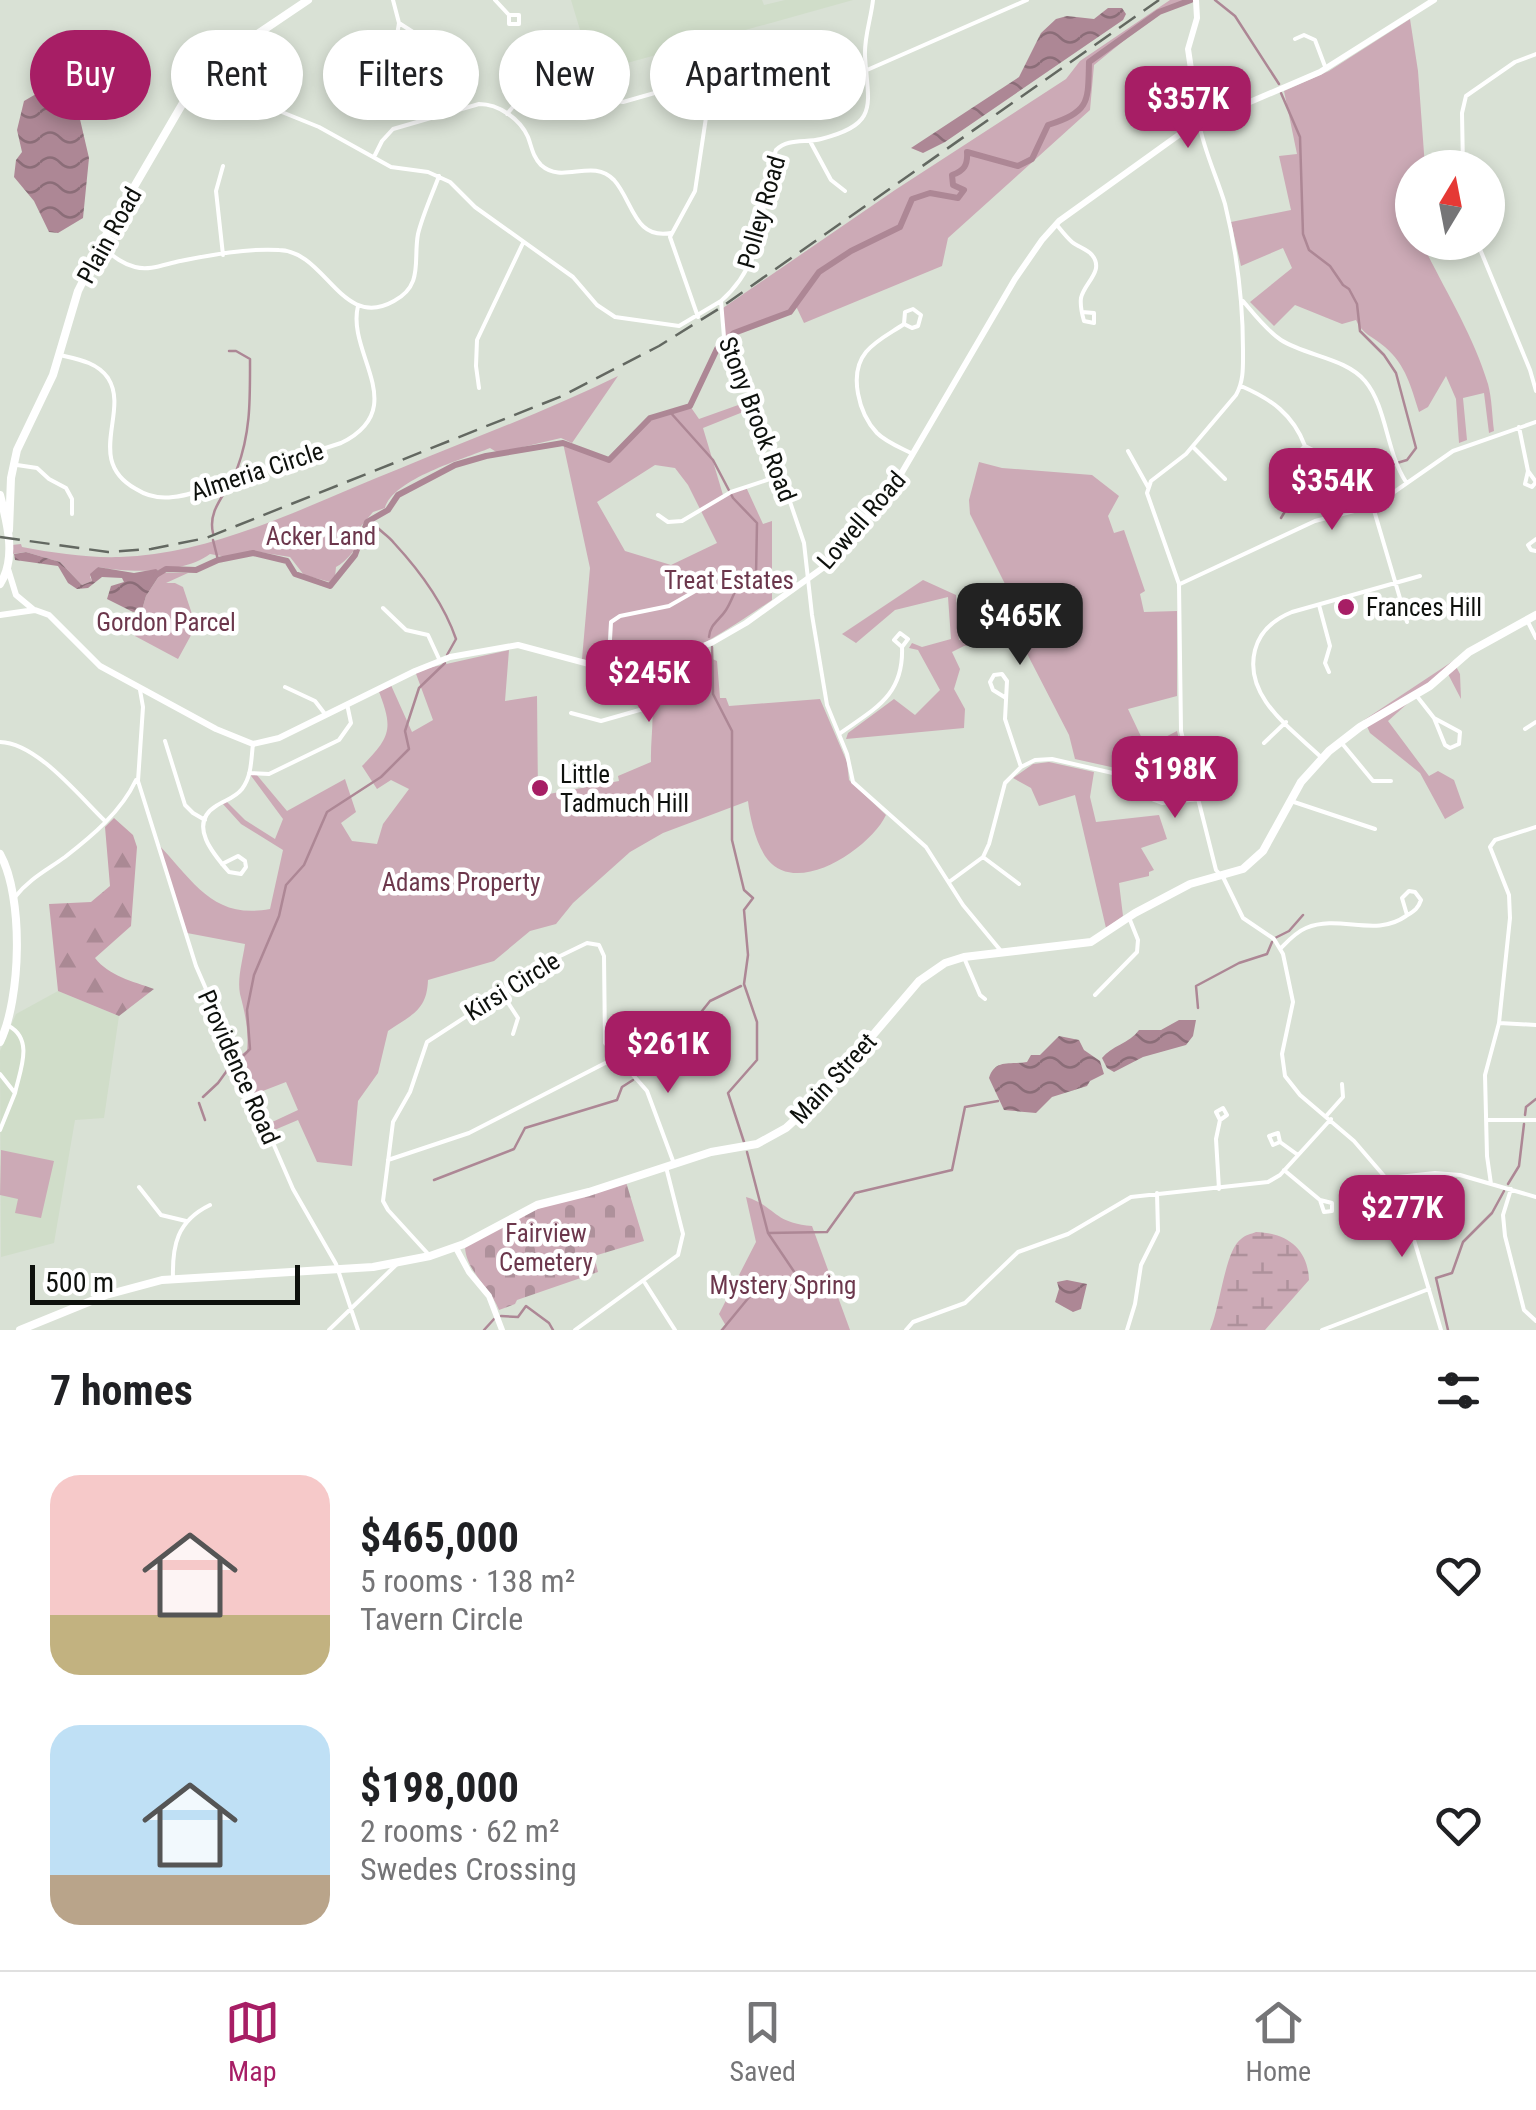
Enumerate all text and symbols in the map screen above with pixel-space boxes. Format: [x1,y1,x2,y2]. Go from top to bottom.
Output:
chip: Buy [30,30,151,120]
chip: Rent [171,30,303,120]
chip: Filters [323,30,479,120]
chip: New [499,30,630,120]
chip: Apartment [650,30,866,120]
pin: $357K [1118,66,1258,151]
text: $357K [1147,79,1229,117]
north arrow [1395,150,1505,260]
map controls [1395,150,1505,260]
street label: Polley Road [732,153,791,272]
street label: Plain Road [71,182,148,288]
street label: Stony Brook Road [713,333,802,506]
street label: Almeria Circle [187,436,327,507]
pin: $354K [1262,448,1402,533]
text: $354K [1291,461,1373,499]
street label: Lowell Road [811,466,912,575]
park label: Acker Land [266,522,376,551]
park label: Treat Estates [664,566,794,595]
pin: $465K [950,583,1090,668]
place label: Frances Hill [1366,593,1482,622]
text: $465K [979,596,1061,634]
marker: Frances Hill [1335,596,1357,618]
park label: Gordon Parcel [96,608,236,637]
pin: $245K [579,640,719,725]
text: $245K [608,653,690,691]
pin: $198K [1105,736,1245,821]
text: $198K [1134,749,1216,787]
place label: Little Tadmuch Hill [560,760,689,818]
marker: Little Tadmuch Hill [529,777,551,799]
park label: Adams Property [382,868,540,897]
street label: Kirsi Circle [460,946,565,1027]
street label: Providence Road [192,986,285,1149]
pin: $261K [598,1011,738,1096]
text: $261K [627,1024,709,1062]
street label: Main Street [784,1027,883,1130]
pin: $277K [1332,1175,1472,1260]
text: $277K [1361,1188,1443,1226]
park label: Fairview Cemetery [499,1219,593,1277]
scale bar [30,1260,300,1304]
text: 500 m [45,1266,114,1299]
park label: Mystery Spring [710,1271,856,1300]
icon: filters [1431,1363,1486,1418]
text: 7 homes [50,1366,193,1415]
text: $465,000 [360,1513,519,1562]
icon: home [130,1515,250,1635]
icon: heart [1431,1548,1486,1603]
text: 5 rooms · 138 m² [360,1562,575,1600]
text: Tavern Circle [360,1600,523,1638]
text: $198,000 [360,1763,519,1812]
icon: home [130,1765,250,1885]
icon: heart [1431,1798,1486,1853]
text: 2 rooms · 62 m² [360,1812,559,1850]
text: Swedes Crossing [360,1850,577,1888]
tab: Map [225,1995,280,2088]
tab: Saved [729,1995,796,2088]
tab: Home [1246,1995,1311,2088]

